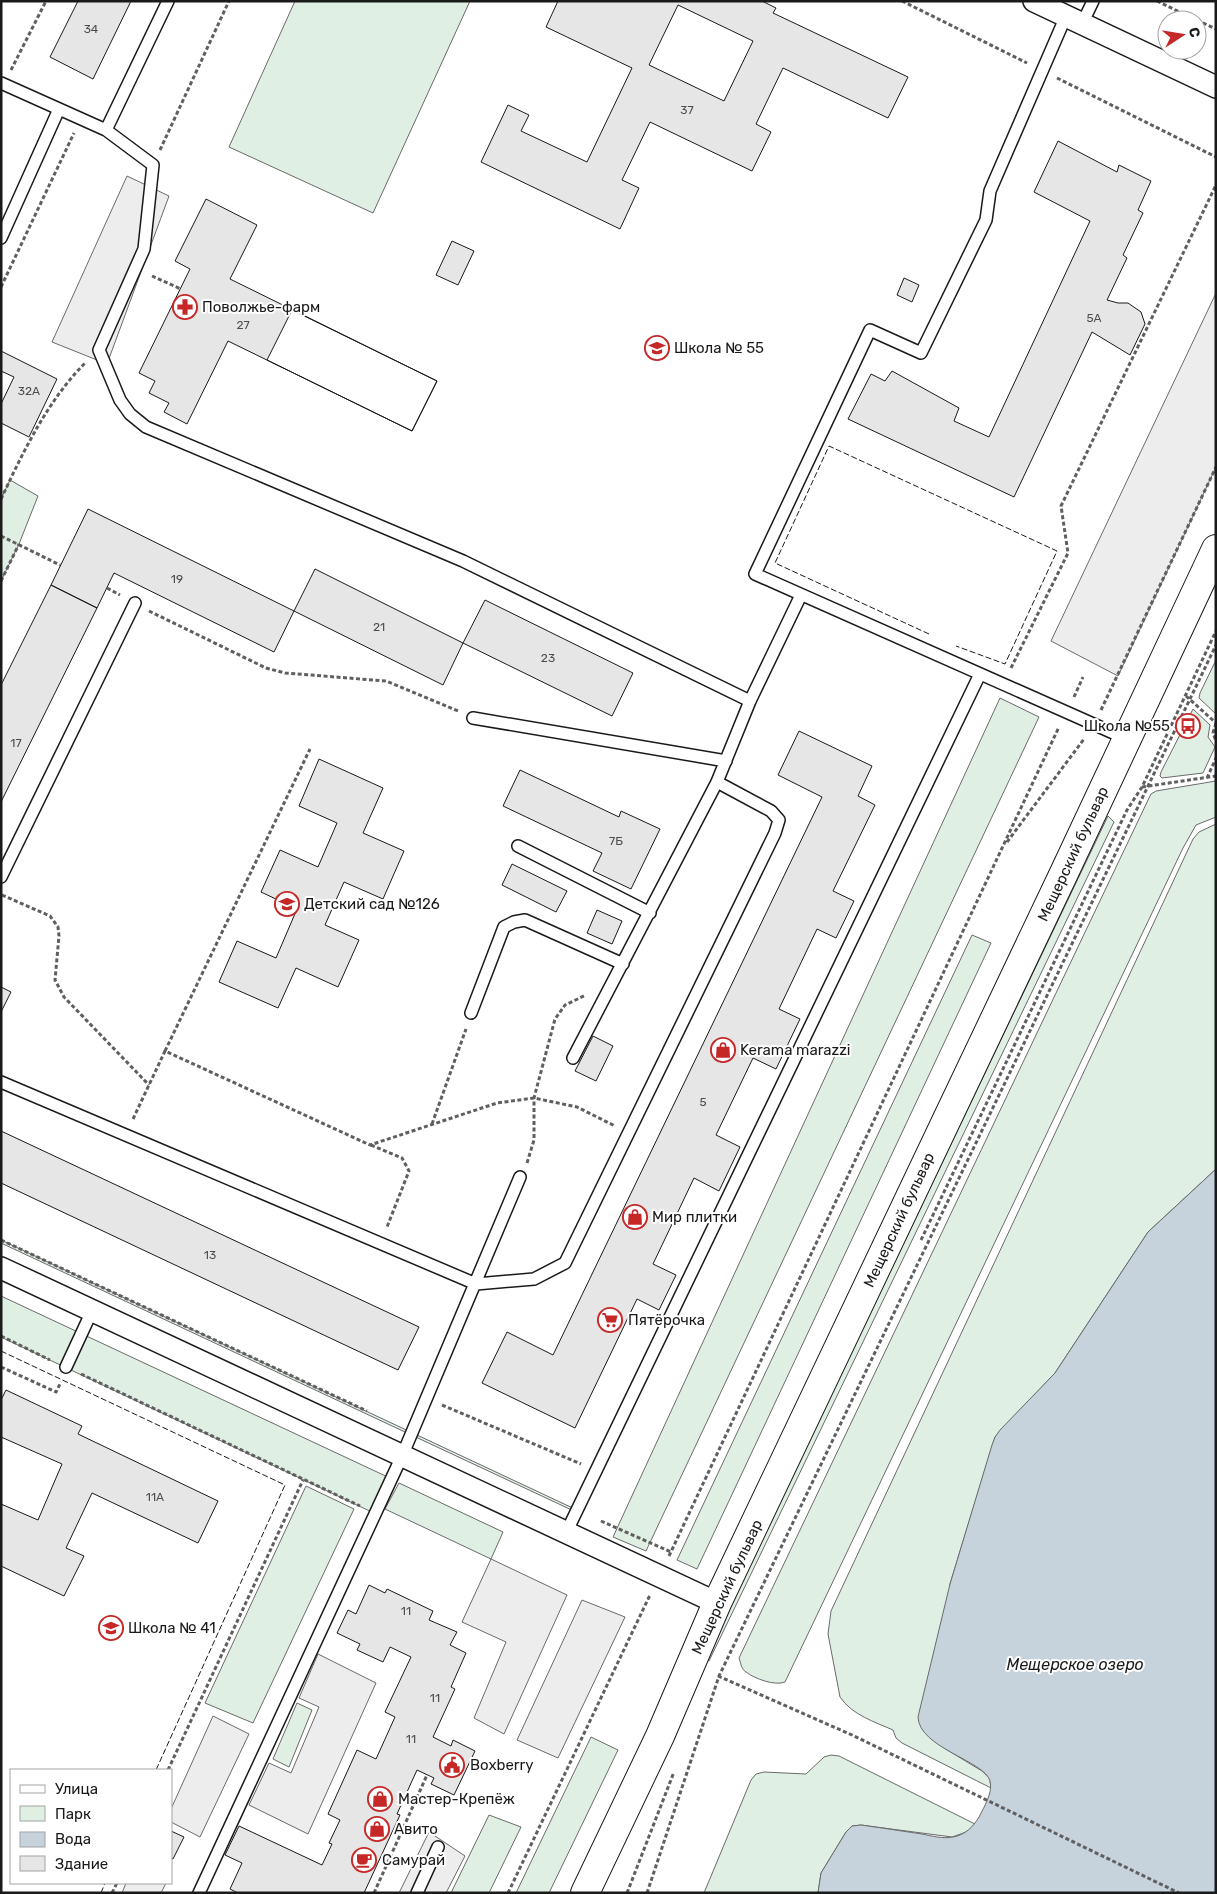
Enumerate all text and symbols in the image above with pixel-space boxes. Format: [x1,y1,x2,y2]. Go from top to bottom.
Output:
north arrow [1157,10,1207,60]
house number: 34 [84,22,99,36]
text: С [1185,26,1204,39]
house number: 37 [680,103,694,117]
pharmacy icon: Поволжье-фарм [172,294,198,320]
place label: Поволжье-фарм [202,298,320,316]
house number: 5А [1086,311,1102,325]
house number: 27 [236,318,250,332]
school or university icon: Школа № 55 [644,335,670,361]
place label: Школа № 55 [674,339,764,357]
house number: 32А [18,384,40,398]
house number: 19 [171,572,183,586]
house number: 21 [373,620,385,634]
house number: 23 [541,651,555,665]
bus stop icon: Школа №55 [1175,713,1201,739]
place label: Школа №55 [1084,717,1170,735]
house number: 17 [10,736,22,750]
street label: Мещерский бульвар [1034,784,1112,924]
house number: 7Б [609,834,623,848]
school or university icon: Детский сад №126 [274,891,300,917]
place label: Детский сад №126 [304,895,440,913]
shop icon: Kerama marazzi [710,1037,736,1063]
place label: Kerama marazzi [740,1041,851,1059]
house number: 5 [699,1095,707,1109]
street label: Мещерский бульвар [860,1150,938,1290]
shop icon: Мир плитки [622,1204,648,1230]
place label: Мир плитки [652,1208,737,1226]
house number: 13 [204,1248,216,1262]
supermarket icon: Пятёрочка [597,1307,623,1333]
place label: Пятёрочка [628,1311,705,1329]
house number: 11А [146,1490,164,1504]
street label: Мещерский бульвар [688,1517,766,1657]
house number: 11 [401,1604,411,1618]
school or university icon: Школа № 41 [98,1615,124,1641]
place label: Школа № 41 [128,1619,216,1637]
water label: Мещерское озеро [1006,1655,1144,1674]
house number: 11 [430,1691,440,1705]
house number: 11 [406,1732,416,1746]
public building icon: Boxberry [439,1752,465,1778]
place label: Boxberry [470,1756,534,1774]
legend [10,1769,172,1884]
text: Улица [55,1780,98,1798]
shop icon: Мастер-Крепёж [367,1786,393,1812]
place label: Мастер-Крепёж [398,1790,515,1808]
text: Парк [55,1805,91,1823]
shop icon: Авито [364,1816,390,1842]
place label: Авито [394,1820,438,1838]
text: Вода [55,1830,91,1848]
cafe icon: Самурай [351,1847,377,1873]
place label: Самурай [382,1851,445,1869]
text: Здание [55,1855,108,1873]

